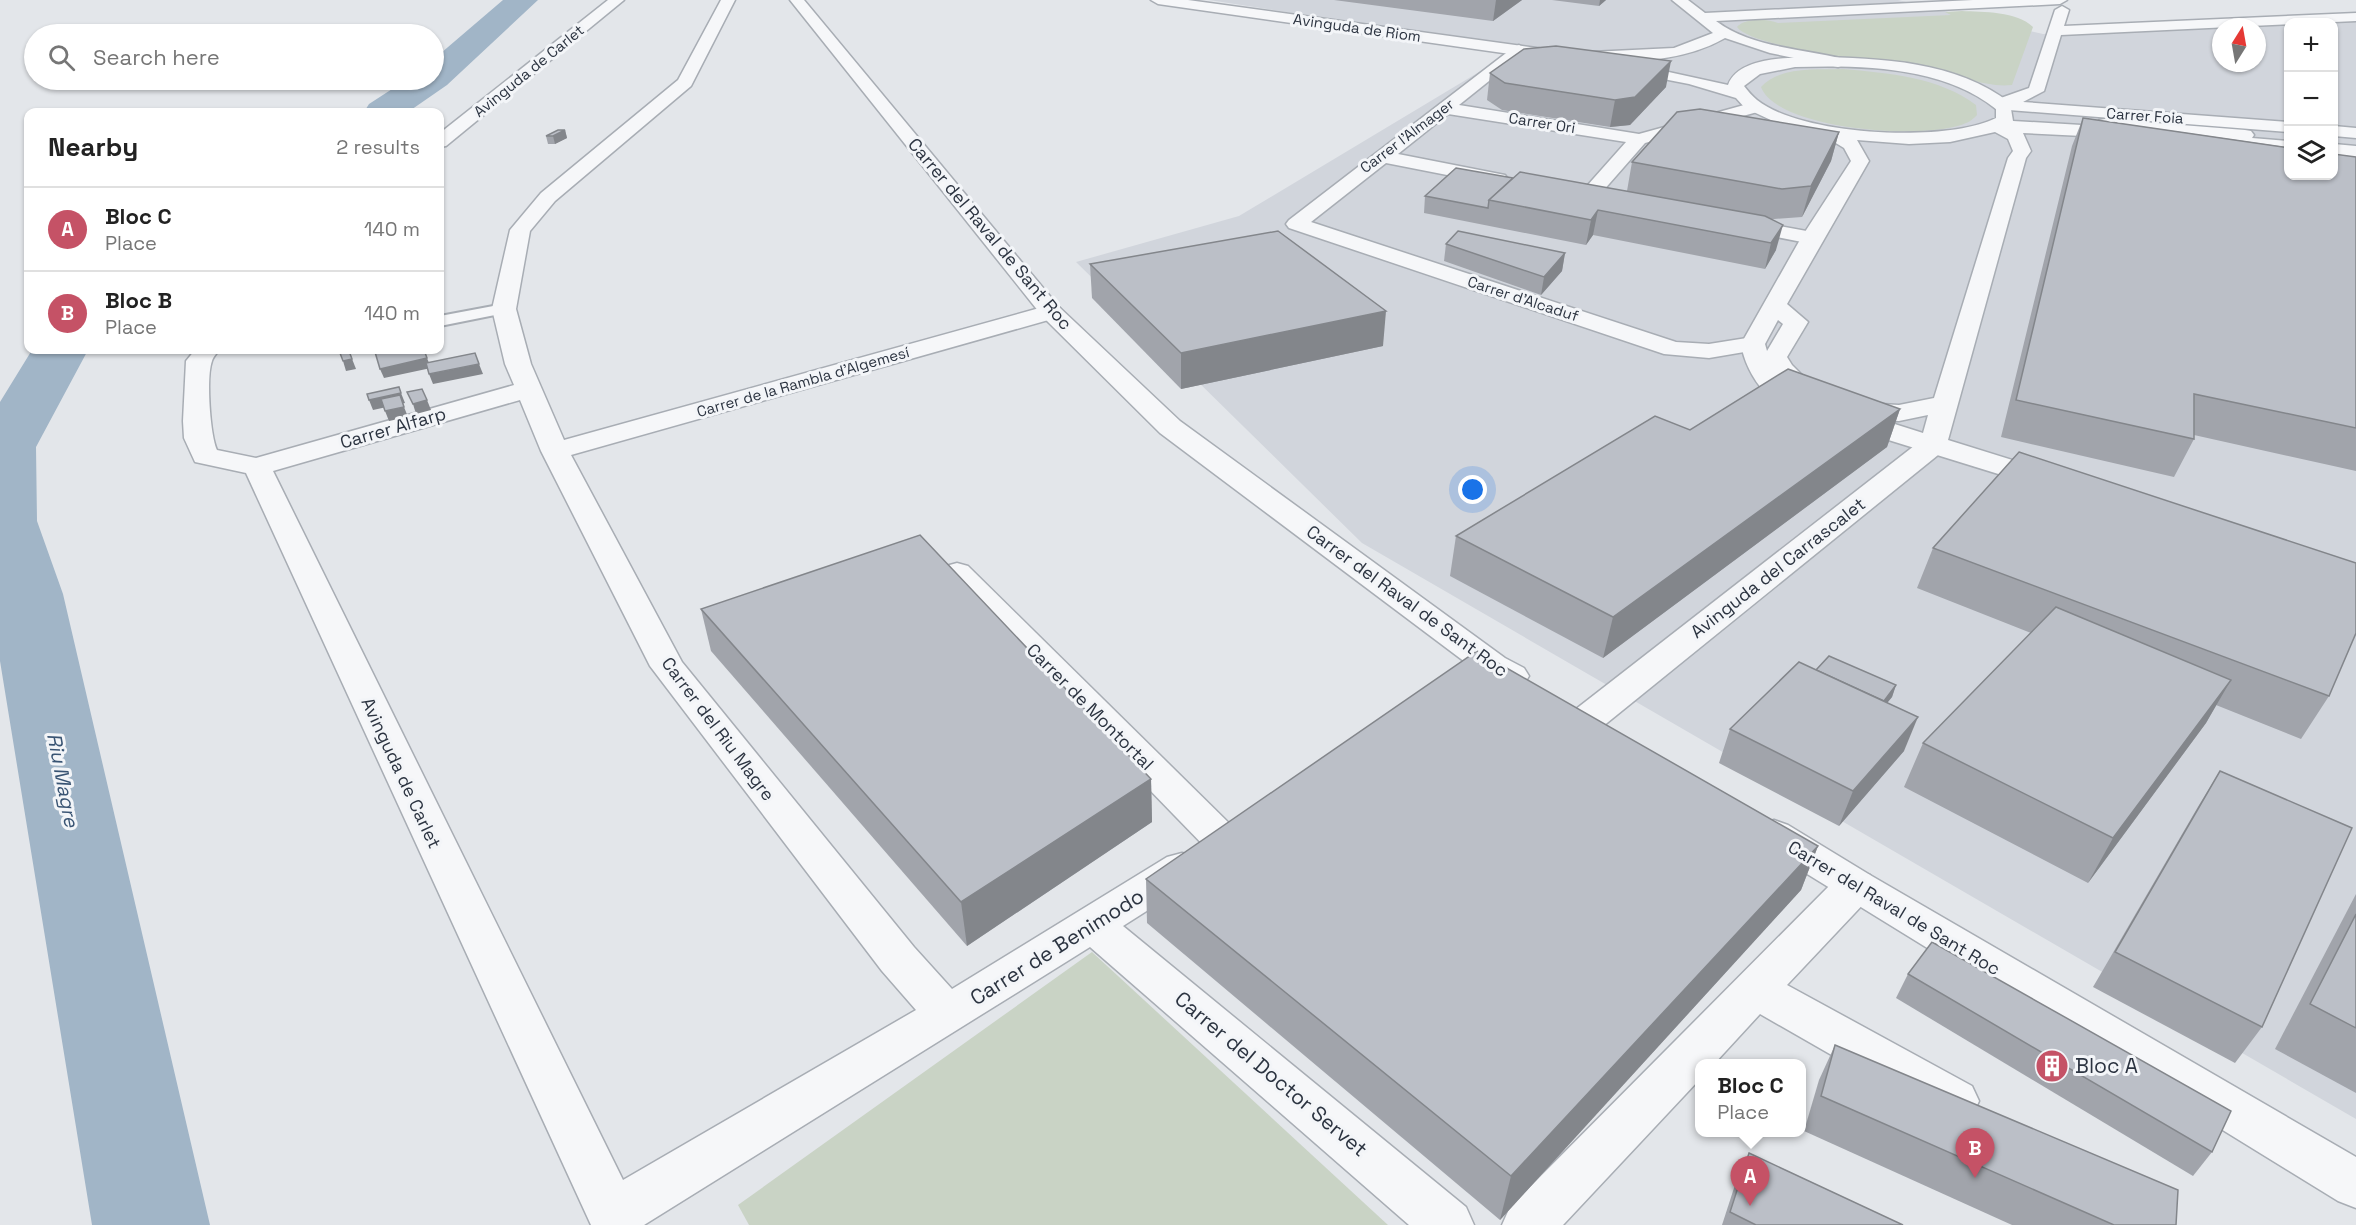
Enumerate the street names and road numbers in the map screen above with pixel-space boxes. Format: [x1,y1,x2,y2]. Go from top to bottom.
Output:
street label: Avinguda de Riom [1292,9,1422,46]
street label: Avinguda de Carlet [470,20,588,121]
street label: Carrer l'Almager [1356,94,1458,177]
street label: Carrer Foia [2106,103,2185,128]
street label: Carrer Ori [1507,108,1577,137]
street label: Carrer del Raval de Sant Roc [903,133,1078,334]
street label: Carrer d'Alcaduf [1465,272,1582,326]
street label: Carrer de la Rambla d'Algemesí [694,342,912,421]
street label: Carrer Alfarp [337,401,449,454]
street label: Avinguda del Carrascalet [1686,492,1870,643]
street label: Carrer del Raval de Sant Roc [1302,520,1513,682]
street label: Carrer de Montortal [1022,638,1159,775]
street label: Carrer del Riu Magre [657,652,780,805]
street label: Avinguda de Carlet [356,694,447,852]
street label: Carrer del Raval de Sant Roc [1784,835,2005,980]
street label: Carrer de Benimodo [965,882,1149,1011]
street label: Carrer del Doctor Servet [1169,985,1373,1162]

